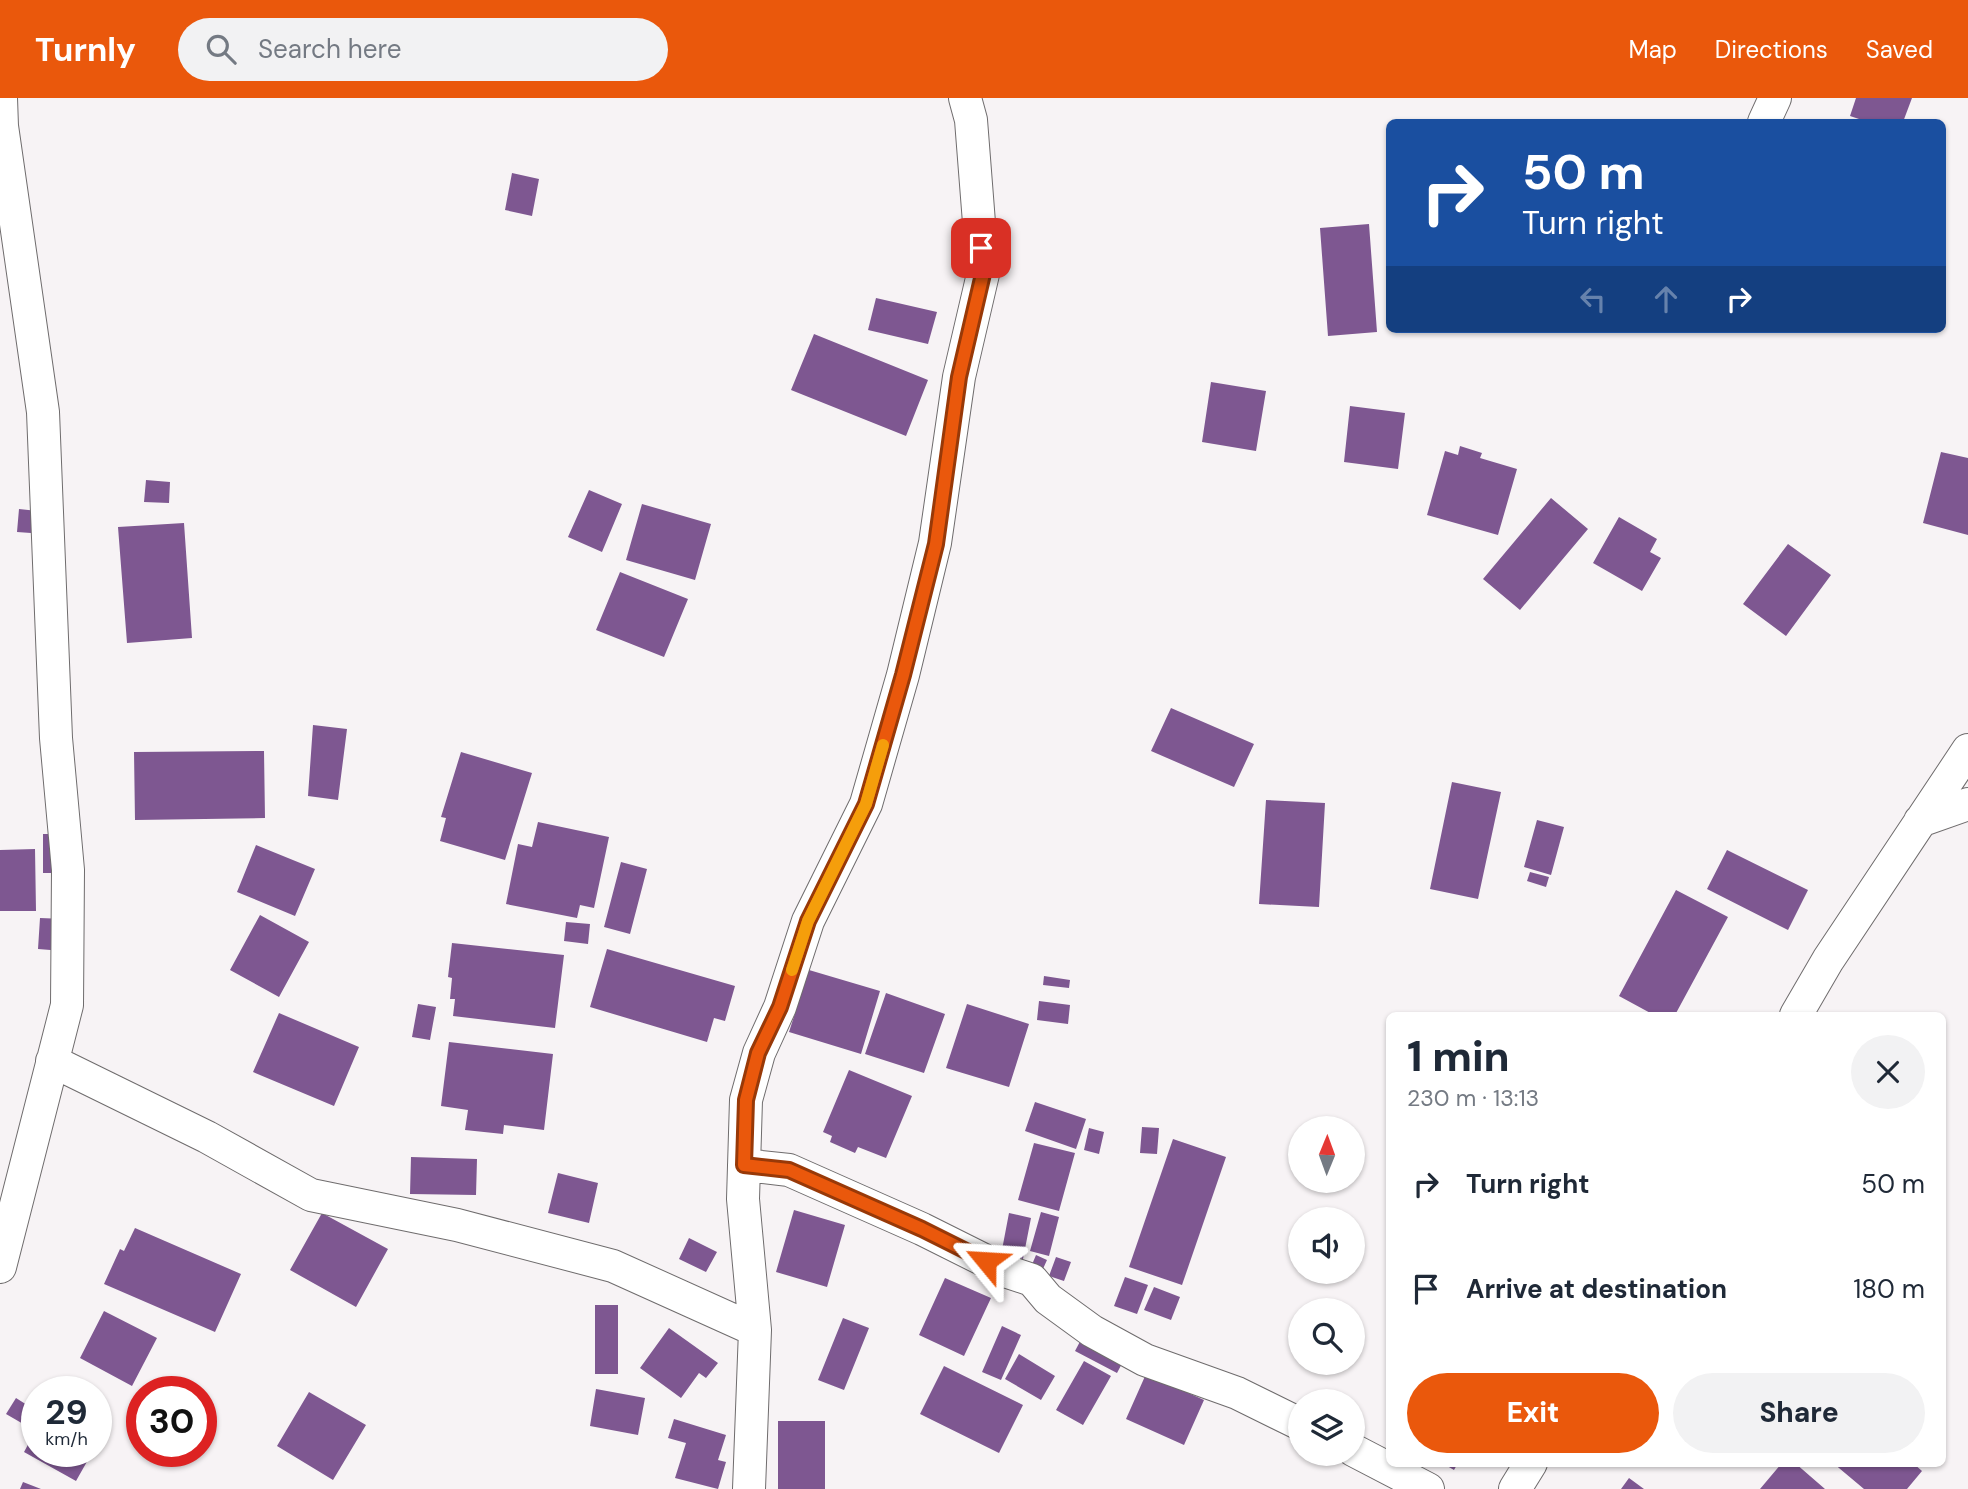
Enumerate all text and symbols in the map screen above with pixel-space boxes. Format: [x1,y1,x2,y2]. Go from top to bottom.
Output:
search box [178,18,668,81]
text: Turnly [35,28,136,71]
icon: search [202,30,240,68]
text: Search here [258,32,401,66]
text: Map [1629,34,1677,65]
text: Directions [1715,34,1828,65]
text: Saved [1866,34,1933,65]
text: 50 m [1522,140,1645,204]
icon: right [1407,147,1498,238]
text: Turn right [1522,202,1664,244]
pin [951,218,1011,278]
icon: arrive [962,229,1000,267]
icon: left [1574,280,1612,318]
icon: ahead [1647,280,1685,318]
icon: right [1720,280,1758,318]
text: 1 min [1407,1029,1510,1084]
button: close [1851,1035,1925,1109]
text: 230 m · 13:13 [1407,1083,1539,1113]
north arrow [1288,1116,1365,1194]
map controls [1288,1116,1365,1466]
icon: right [1407,1165,1445,1203]
text: Turn right [1466,1167,1590,1201]
text: 50 m [1861,1167,1925,1201]
button: sound [1288,1207,1365,1284]
position arrow [949,1224,1023,1298]
icon: arrive [1407,1270,1445,1308]
text: Arrive at destination [1466,1272,1727,1306]
text: 180 m [1853,1272,1925,1306]
button: search [1288,1298,1365,1375]
button: Exit [1407,1373,1659,1453]
button: Share [1673,1373,1925,1453]
speed limit sign: 30 [126,1376,217,1467]
text: 29 [45,1389,88,1435]
button: layers [1288,1389,1365,1466]
text: km/h [45,1427,88,1451]

